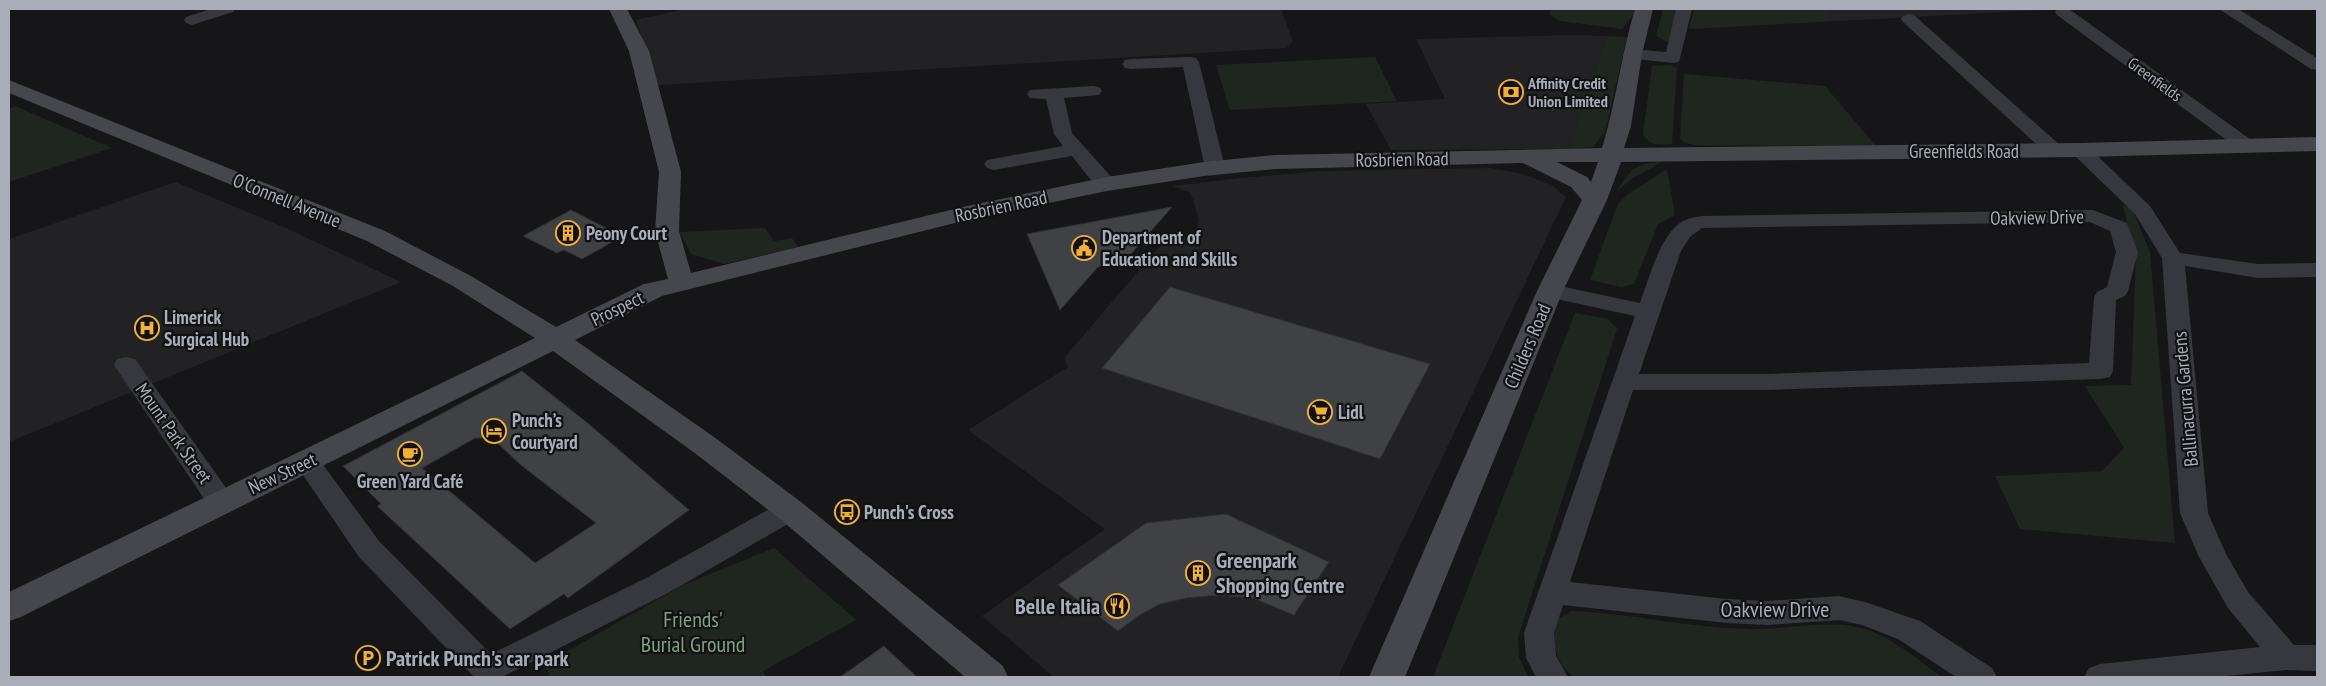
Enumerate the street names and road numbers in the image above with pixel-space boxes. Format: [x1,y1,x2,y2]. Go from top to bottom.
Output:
street label: Greenfields [2124,53,2186,105]
street label: Greenfields Road [1909,139,2019,163]
street label: Rosbrien Road [1355,146,1449,172]
street label: O'Connell Avenue [230,168,344,233]
street label: Rosbrien Road [953,185,1049,227]
street label: Oakview Drive [1990,204,2084,230]
street label: Prospect [587,285,648,331]
street label: Childers Road [1498,300,1556,392]
street label: Ballinacurra Gardens [2167,330,2203,468]
street label: Mount Park Street [131,378,218,489]
street label: New Street [244,447,320,499]
street label: Oakview Drive [1721,595,1829,623]

